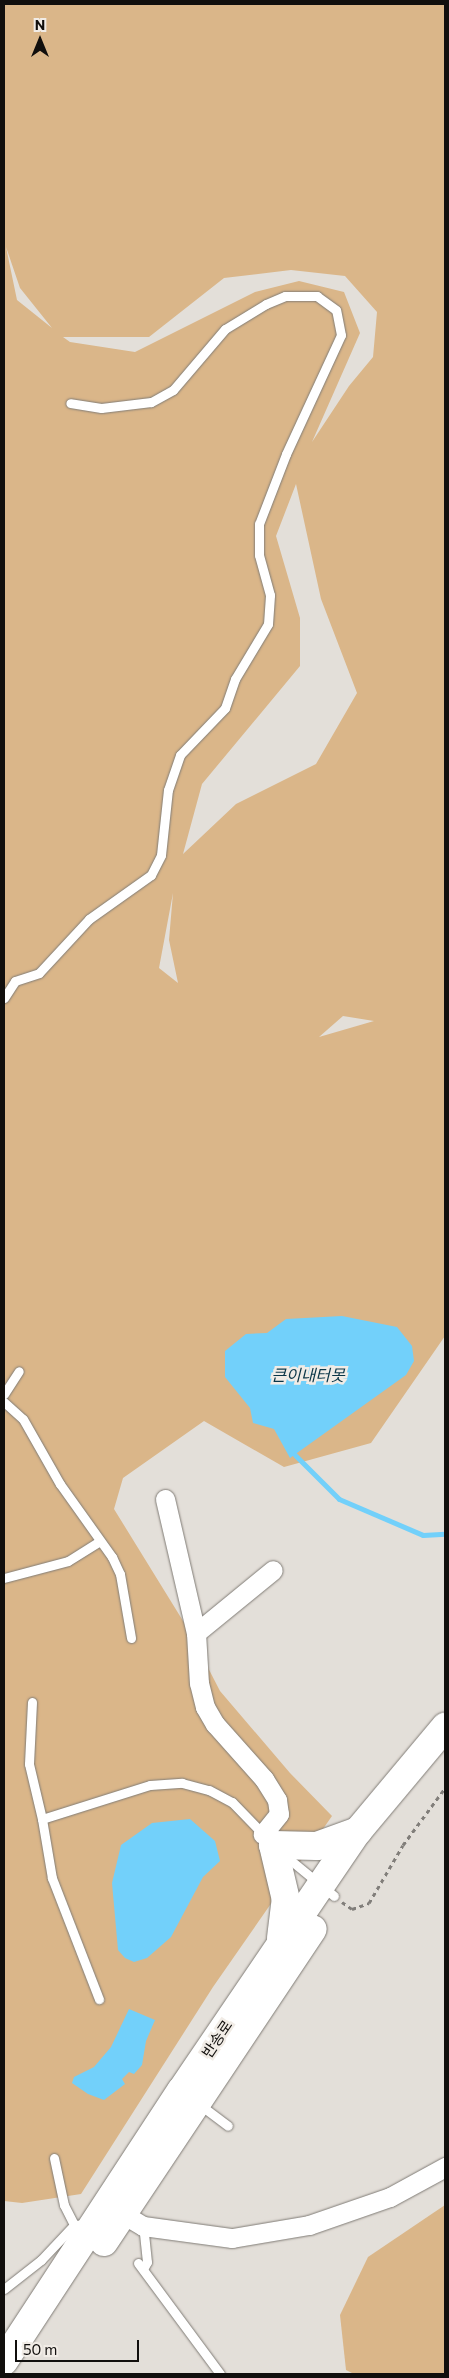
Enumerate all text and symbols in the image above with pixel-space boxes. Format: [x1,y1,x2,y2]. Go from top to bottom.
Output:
north arrow [15,15,65,65]
text: N [35,16,45,33]
water label: 큰이내터못 [271,1365,345,1385]
street label: 반송로 [198,2017,236,2061]
scale bar [18,2330,141,2362]
text: 50 m [23,2340,57,2358]

